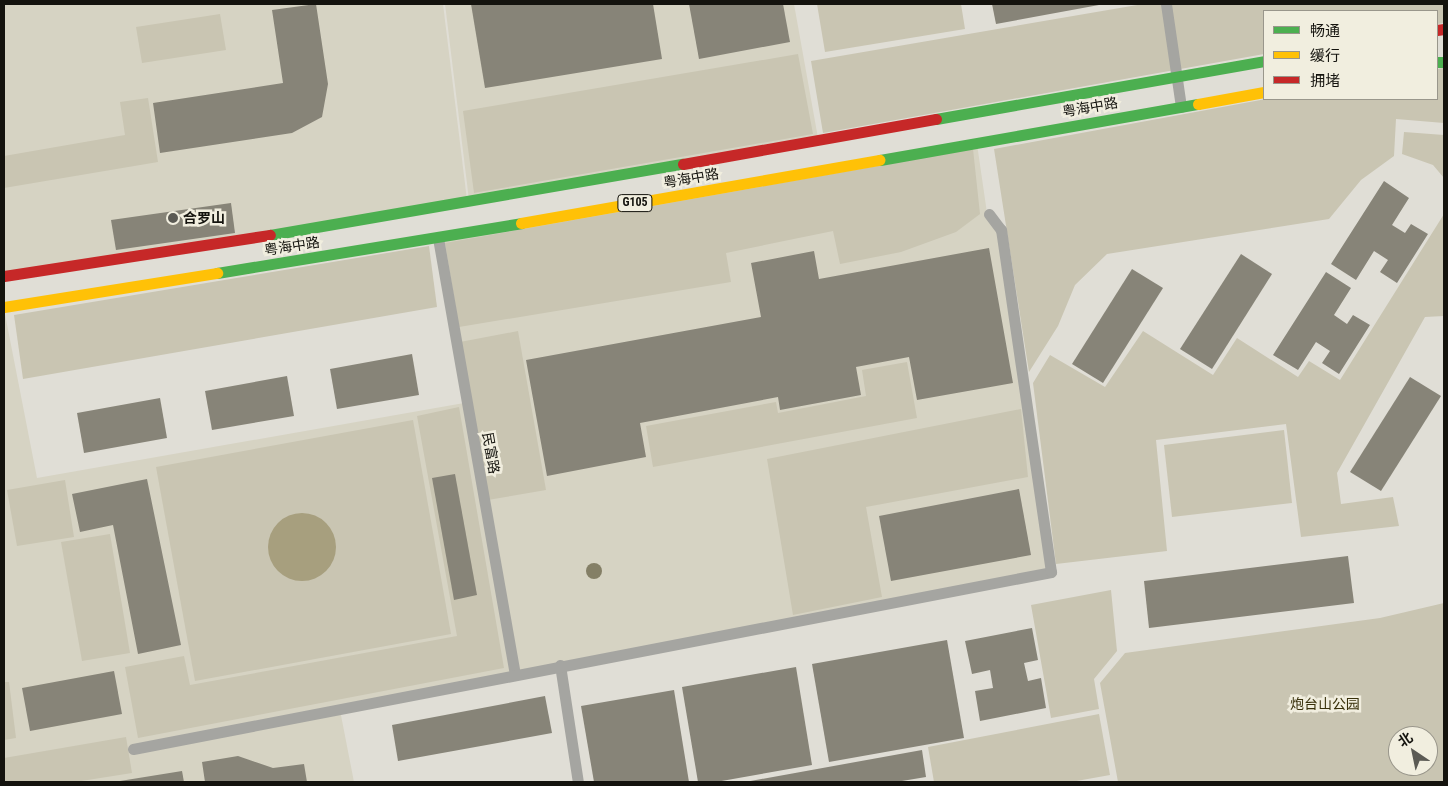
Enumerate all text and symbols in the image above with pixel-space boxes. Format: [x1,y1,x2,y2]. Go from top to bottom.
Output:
legend [1263,10,1438,100]
text: 畅通 [1310,22,1340,40]
text: 缓行 [1310,47,1340,65]
text: 拥堵 [1310,72,1340,90]
street label: 粤海中路 [1061,94,1119,120]
street label: 粤海中路 [662,165,720,191]
road number: G105 [616,194,654,212]
place label: 合罗山 [183,210,225,226]
marker: 合罗山 [167,212,179,224]
street label: 粤海中路 [263,233,321,259]
street label: 民富路 [479,431,503,475]
park label: 炮台山公园 [1290,696,1360,712]
north arrow [1388,726,1438,776]
text: 北 [1395,729,1415,750]

